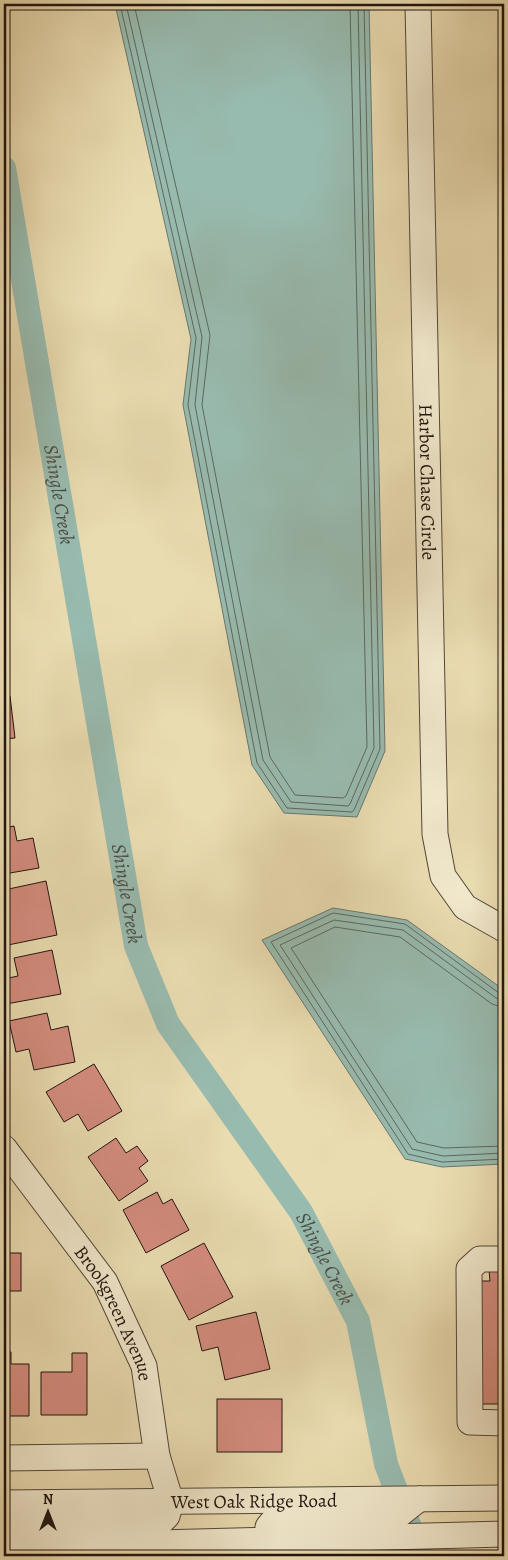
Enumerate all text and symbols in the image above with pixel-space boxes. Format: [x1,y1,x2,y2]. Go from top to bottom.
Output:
street label: Harbor Chase Circle [412,404,441,560]
water label: Shingle Creek [37,442,81,547]
water label: Shingle Creek [105,842,148,946]
water label: Shingle Creek [289,1208,360,1310]
street label: Brookgreen Avenue [68,1240,158,1383]
north arrow [22,1488,72,1538]
street label: West Oak Ridge Road [170,1488,338,1515]
text: N [43,1490,53,1509]

